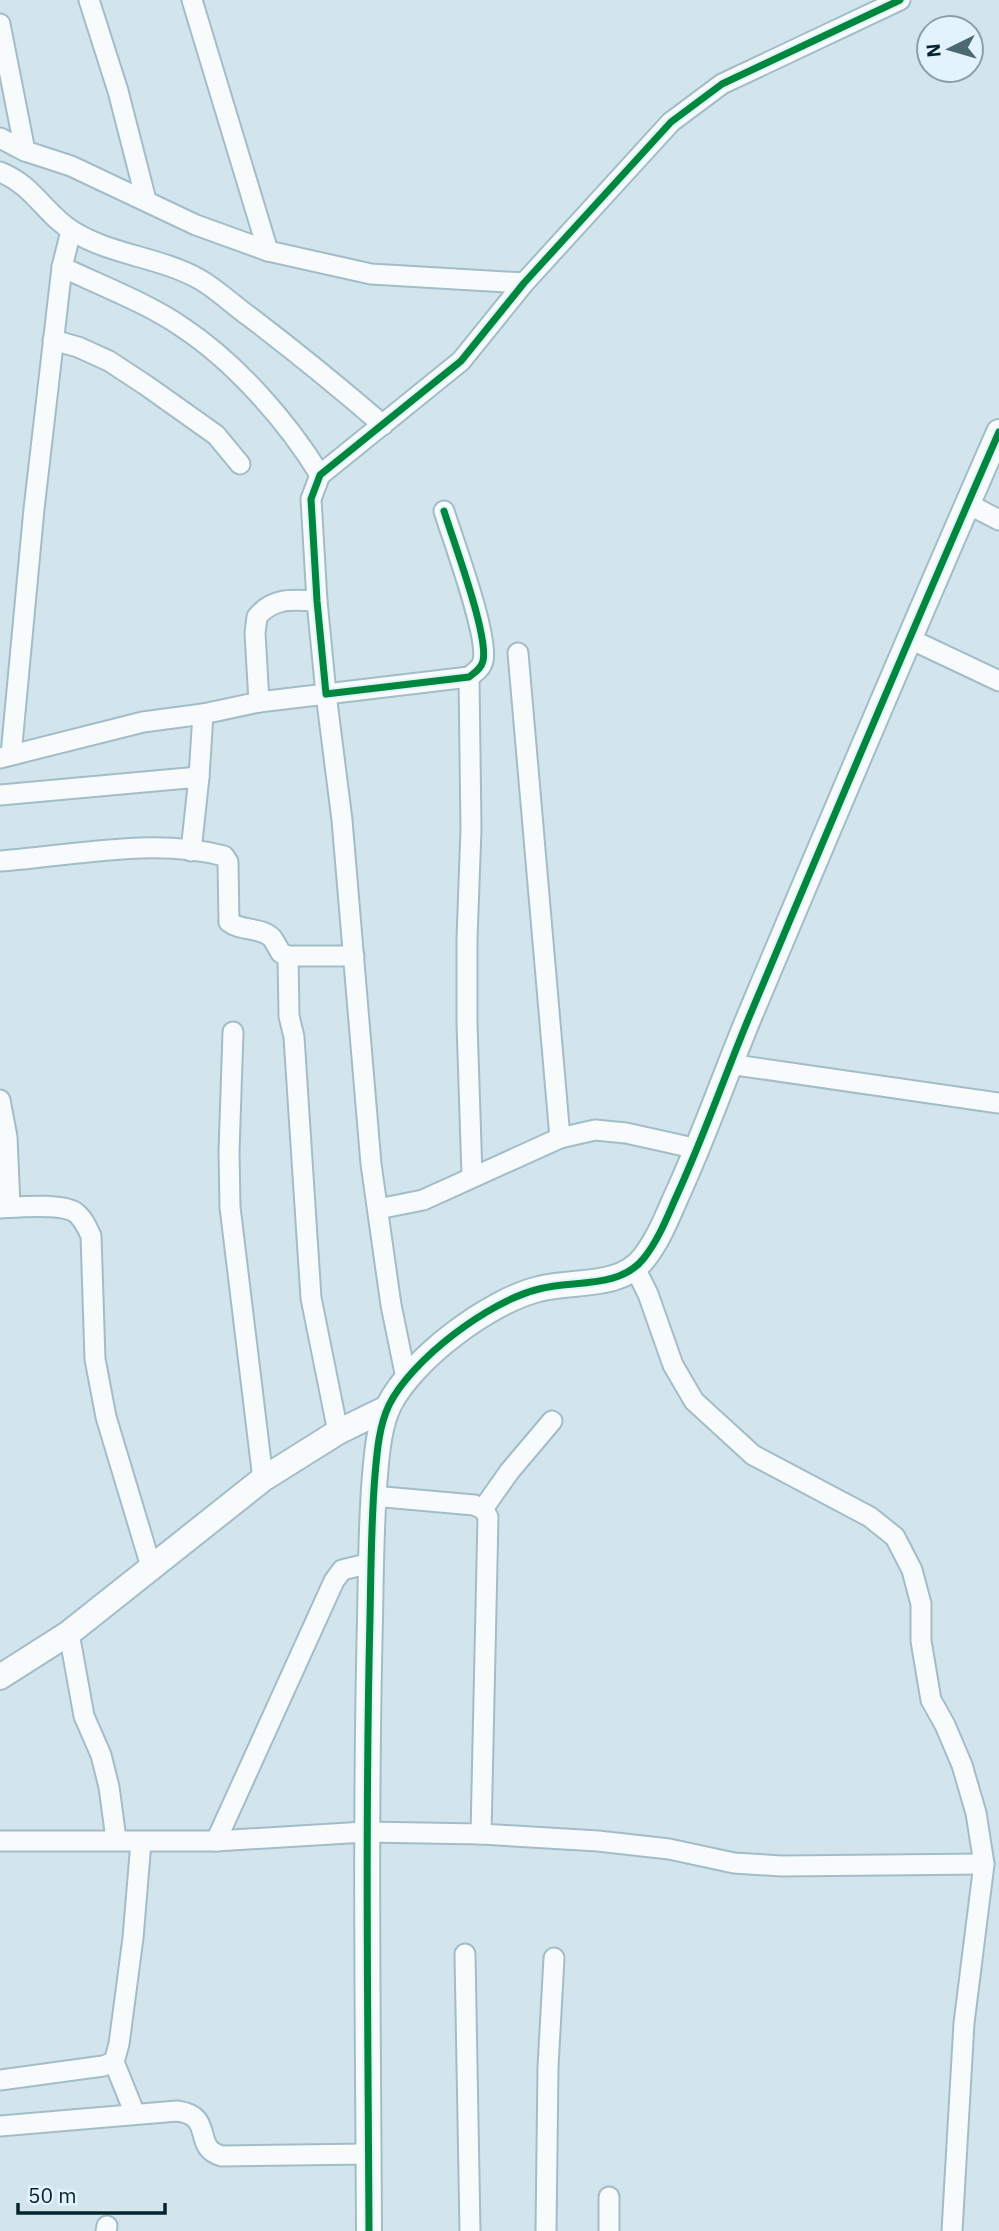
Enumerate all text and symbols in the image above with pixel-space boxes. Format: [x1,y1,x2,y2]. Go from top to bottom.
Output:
north arrow [915,14,985,84]
text: N [921,43,946,58]
scale bar [18,2172,164,2216]
text: 50 m [28,2181,77,2209]

